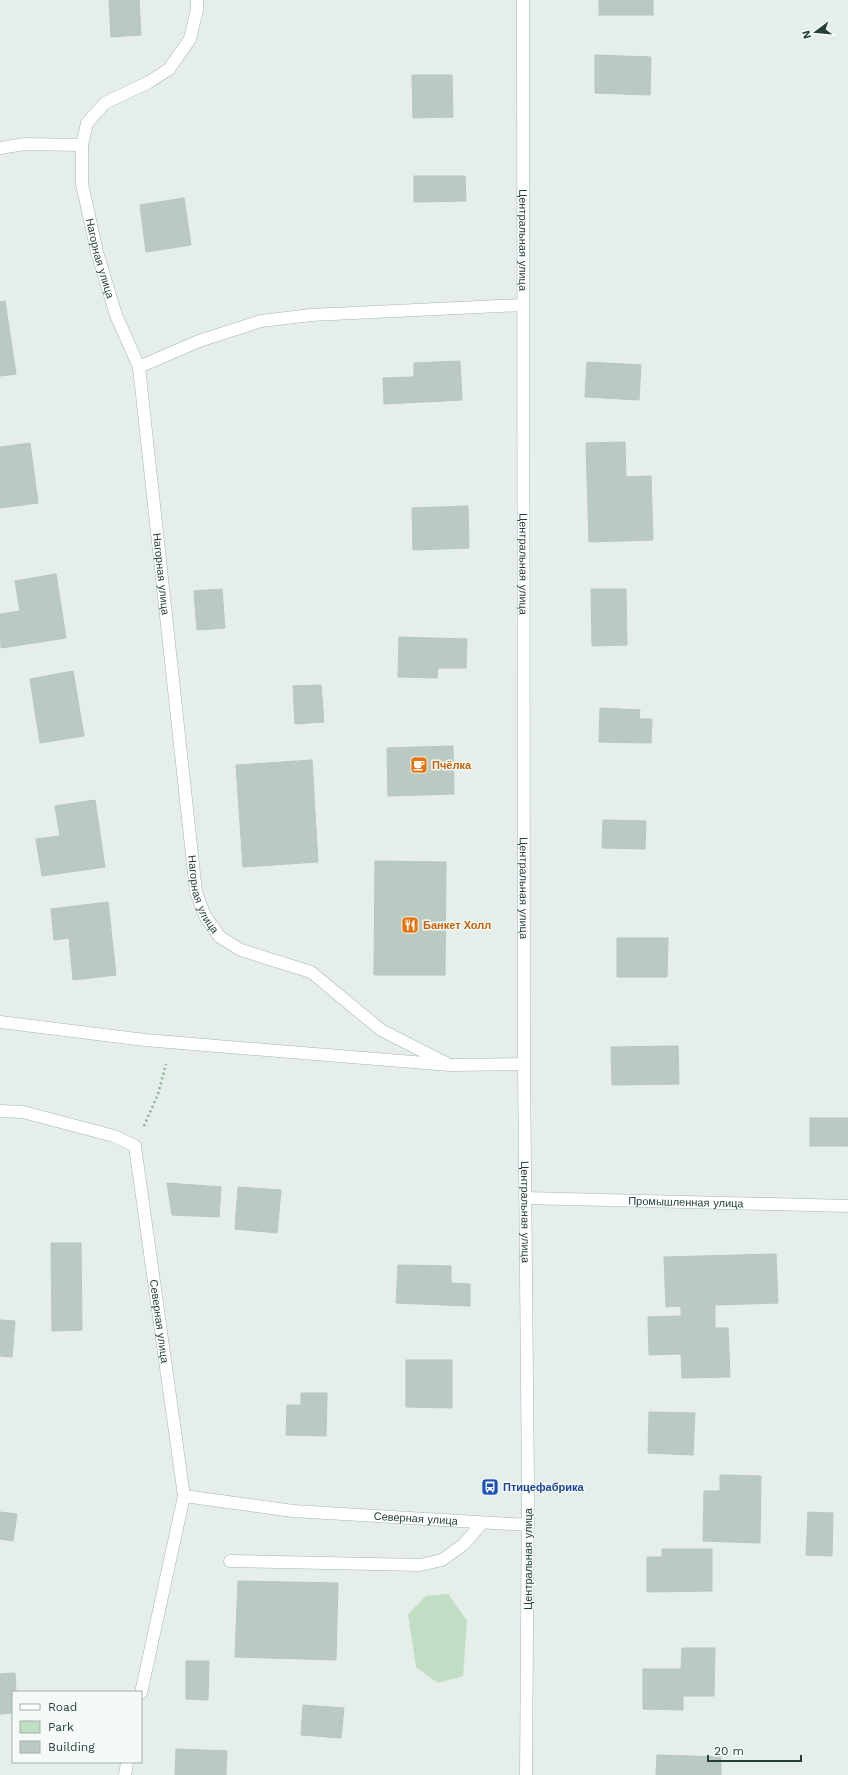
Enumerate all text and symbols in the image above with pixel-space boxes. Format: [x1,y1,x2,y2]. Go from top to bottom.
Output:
north arrow [796,12,836,52]
text: N [799,29,814,40]
street label: Центральная улица [517,189,530,292]
street label: Нагорная улица [83,217,117,301]
street label: Центральная улица [517,513,530,616]
street label: Нагорная улица [151,532,172,616]
cafe icon: Пчёлка [409,755,429,775]
place label: Пчёлка [432,759,472,772]
street label: Центральная улица [517,837,530,940]
street label: Нагорная улица [186,854,222,936]
restaurant icon: Банкет Холл [400,915,420,935]
place label: Банкет Холл [423,919,491,932]
street label: Центральная улица [518,1161,532,1264]
street label: Промышленная улица [628,1194,745,1210]
street label: Северная улица [147,1279,172,1365]
bus stop icon: Птицефабрика [480,1477,500,1497]
place label: Птицефабрика [503,1481,584,1494]
street label: Центральная улица [522,1507,535,1610]
street label: Северная улица [373,1509,459,1527]
legend [12,1691,142,1763]
text: Road [48,1700,77,1714]
text: Park [48,1720,74,1734]
scale bar [708,1737,801,1763]
text: Building [48,1740,95,1754]
text: 20 m [714,1744,744,1758]

